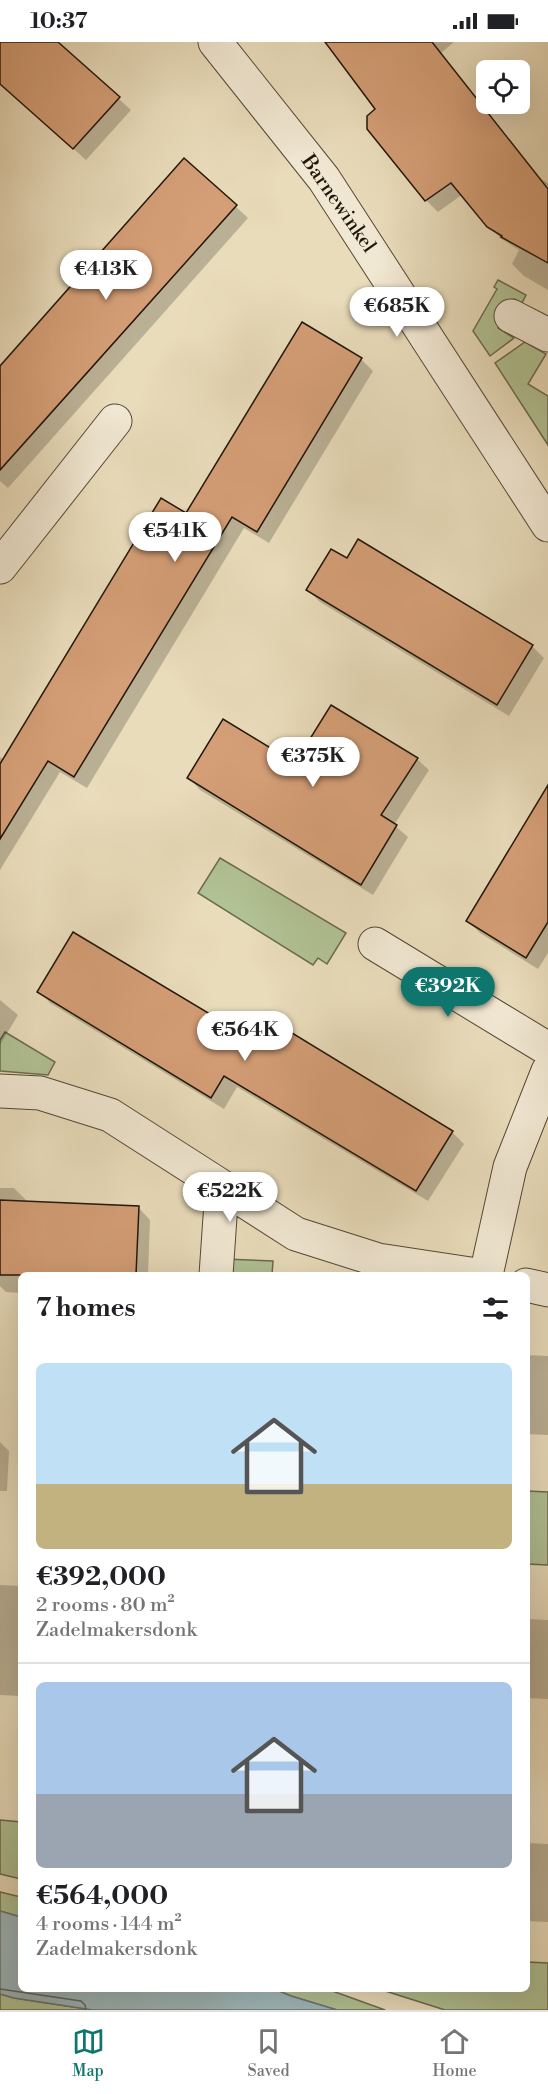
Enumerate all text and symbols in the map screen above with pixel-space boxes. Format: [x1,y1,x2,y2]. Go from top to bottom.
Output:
text: 10:37 [30,8,88,35]
map controls [476,60,530,114]
button: locate [476,60,530,114]
street label: Barnewinkel [295,149,381,258]
pin: €413K [64,250,148,301]
text: €413K [74,257,138,282]
pin: €685K [355,287,439,338]
text: €685K [364,294,430,319]
pin: €541K [133,512,217,563]
text: €541K [143,519,207,544]
pin: €375K [271,737,355,788]
text: €375K [281,744,345,769]
pin: €392K [406,967,490,1018]
text: €392K [415,974,481,999]
pin: €564K [203,1011,287,1062]
text: €564K [211,1018,279,1043]
pin: €522K [188,1172,272,1223]
text: €522K [197,1179,263,1204]
text: 7 homes [36,1292,136,1324]
icon: filters [479,1292,512,1325]
icon: home [220,1402,328,1510]
text: €392,000 [36,1561,166,1593]
text: 2 rooms · 80 m² [36,1593,174,1618]
text: Zadelmakersdonk [36,1618,197,1643]
icon: home [220,1721,328,1829]
text: €564,000 [36,1880,168,1912]
text: 4 rooms · 144 m² [36,1912,181,1937]
text: Zadelmakersdonk [36,1937,197,1962]
tab: Map [72,2025,105,2081]
tab: Saved [248,2025,290,2081]
tab: Home [433,2025,476,2081]

